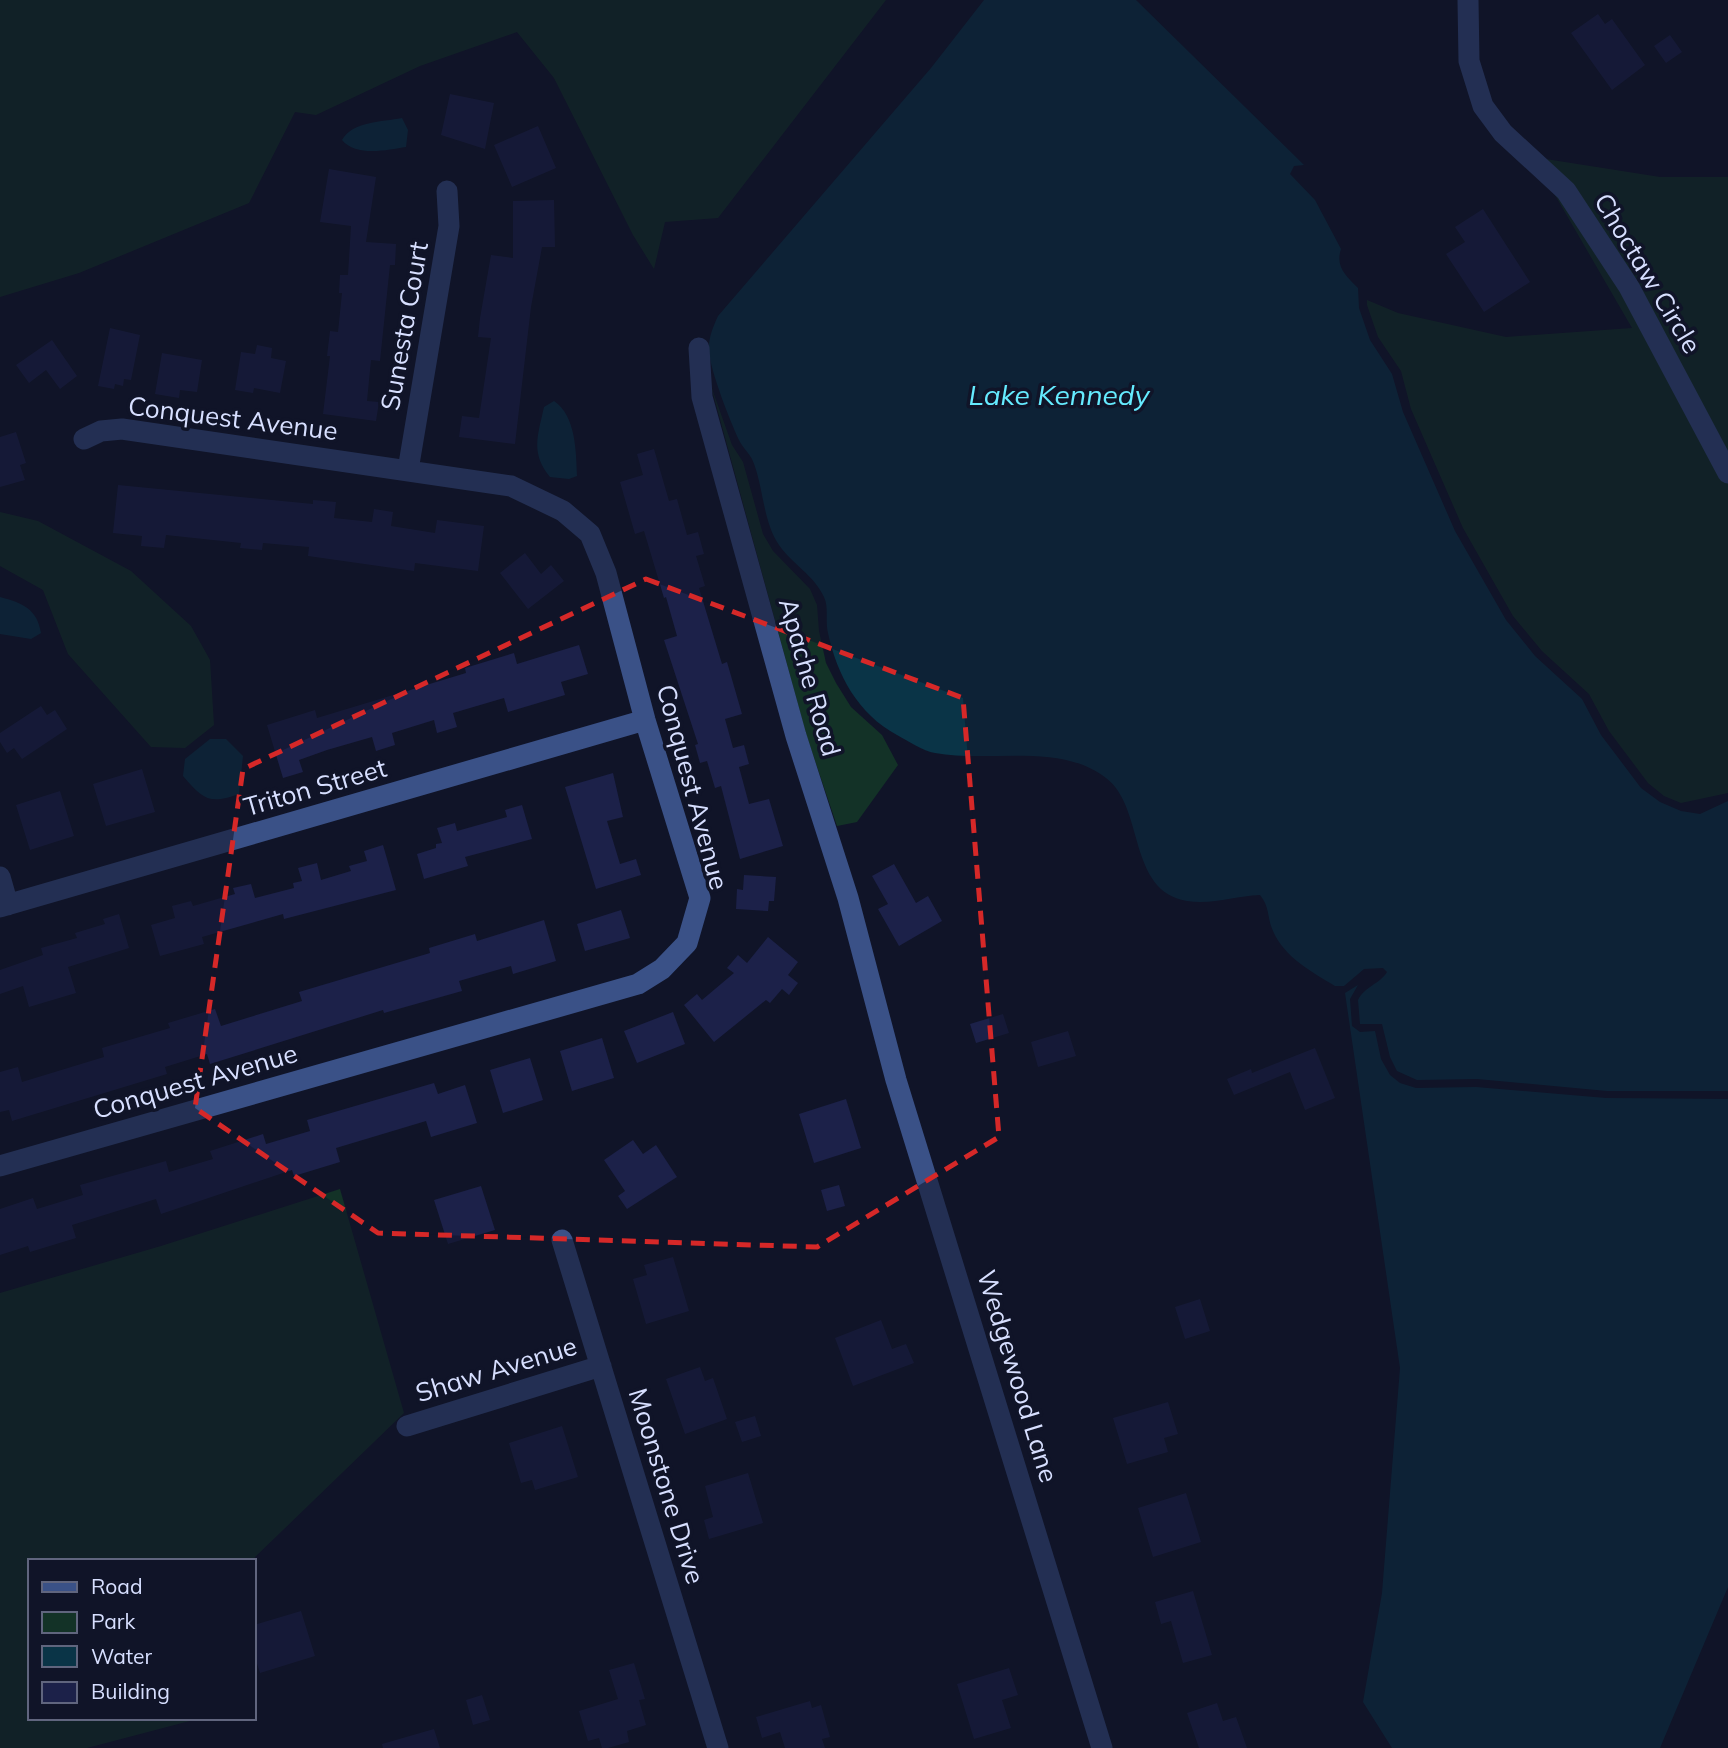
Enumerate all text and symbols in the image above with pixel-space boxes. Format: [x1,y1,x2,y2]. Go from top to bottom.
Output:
street label: Choctaw Circle [1587,187,1709,359]
street label: Sunesta Court [373,239,435,413]
water label: Lake Kennedy [968,377,1151,412]
street label: Conquest Avenue [126,389,340,447]
street label: Apache Road [772,594,848,760]
street label: Conquest Avenue [650,681,736,893]
street label: Triton Street [240,751,390,823]
street label: Conquest Avenue [89,1036,301,1126]
street label: Wedgewood Lane [970,1266,1066,1486]
street label: Shaw Avenue [411,1329,581,1409]
street label: Moonstone Drive [622,1384,712,1588]
legend [28,1559,256,1720]
text: Road [91,1573,142,1599]
text: Park [91,1608,135,1634]
text: Water [91,1643,152,1669]
text: Building [91,1678,170,1704]

